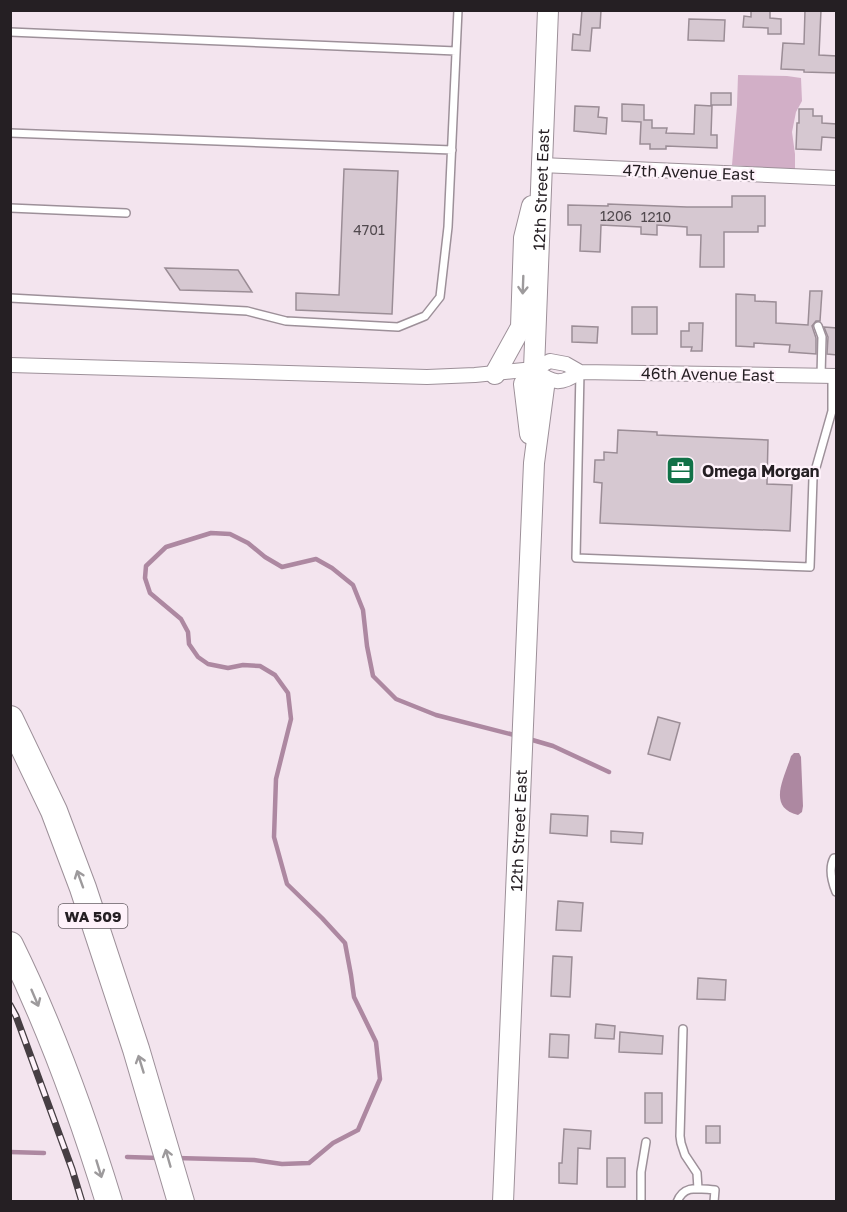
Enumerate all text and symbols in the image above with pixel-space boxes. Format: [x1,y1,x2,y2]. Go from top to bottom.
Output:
street label: 12th Street East [529,128,553,251]
street label: 47th Avenue East [622,160,756,184]
house number: 1206 [600,207,632,224]
house number: 1210 [641,208,671,225]
house number: 4701 [353,221,385,238]
one-way arrow [517,274,528,294]
street label: 46th Avenue East [641,363,775,385]
office icon: Omega Morgan [665,455,697,487]
place label: Omega Morgan [702,461,820,481]
street label: 12th Street East [506,769,531,892]
one-way arrow [74,870,85,889]
road number: WA 509 [58,904,128,928]
one-way arrow [30,989,41,1007]
one-way arrow [135,1055,146,1074]
one-way arrow [162,1149,174,1168]
one-way arrow [94,1159,105,1178]

